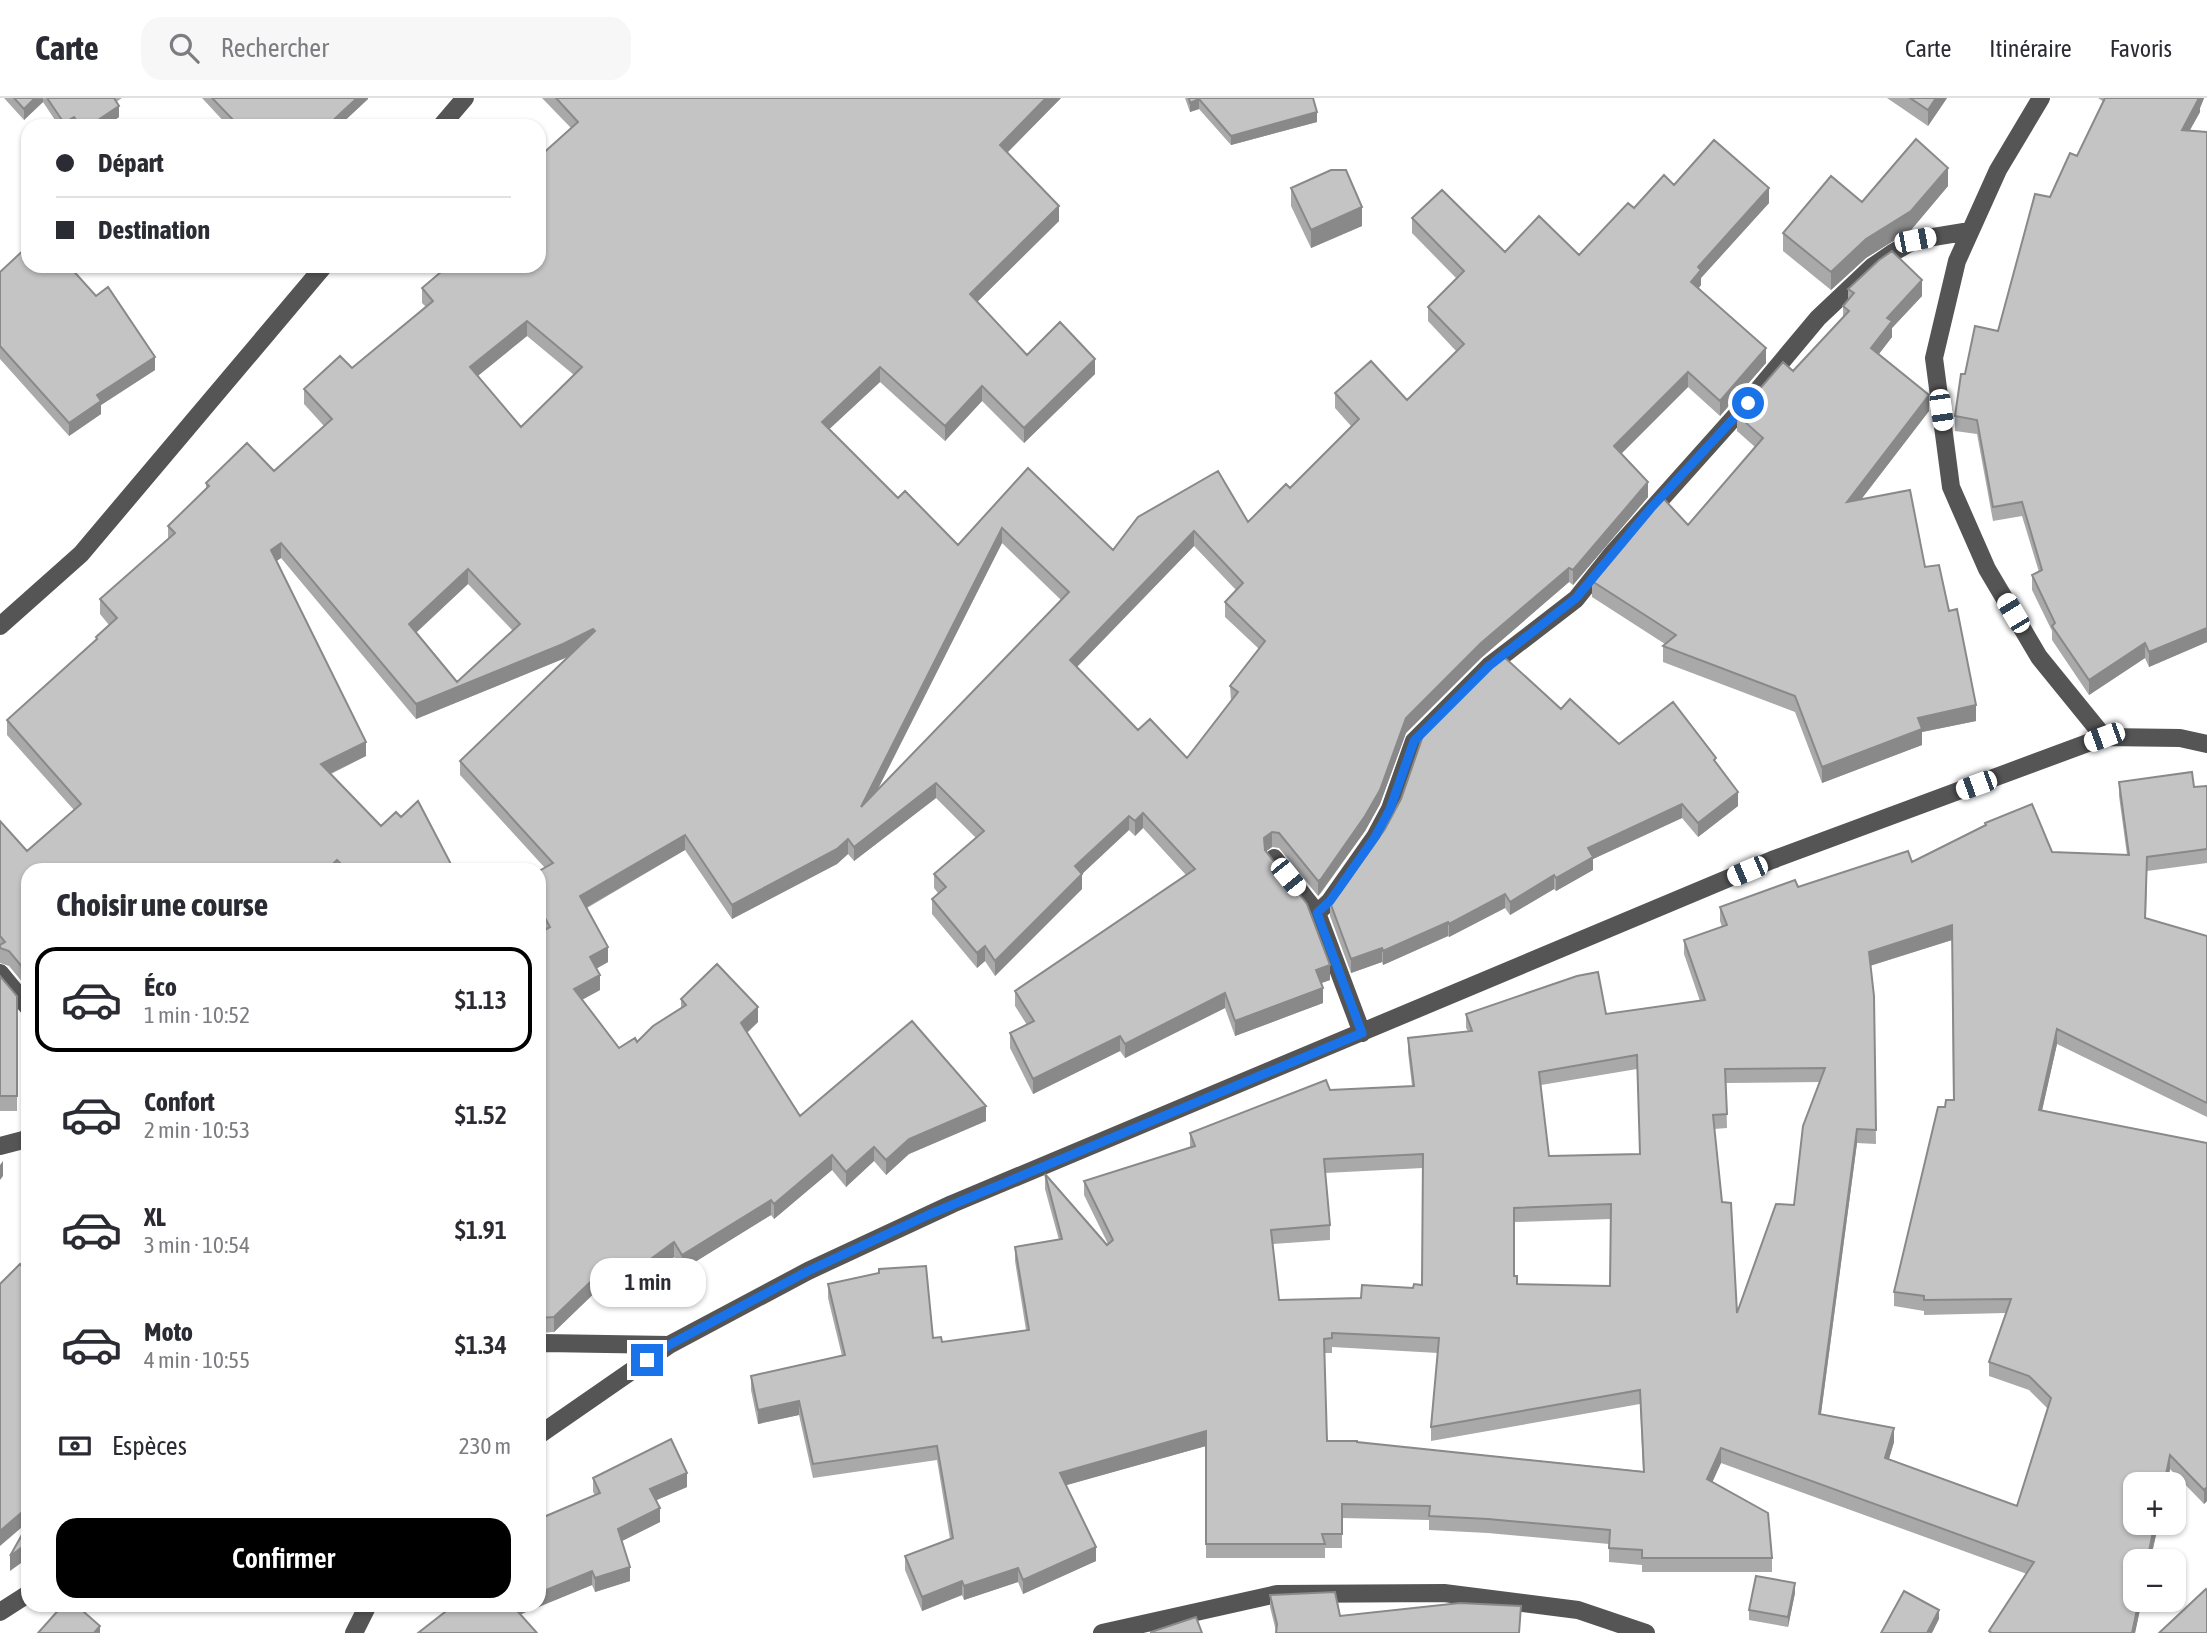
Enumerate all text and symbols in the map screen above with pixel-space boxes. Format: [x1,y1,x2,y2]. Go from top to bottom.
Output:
search box [141,17,631,80]
text: Carte [35,29,99,67]
icon: search [165,29,203,67]
text: Rechercher [221,33,329,63]
text: Carte [1905,35,1951,62]
text: Itinéraire [1989,35,2072,62]
text: Favoris [2110,35,2172,62]
text: Départ [98,148,164,178]
text: Destination [98,215,210,245]
car [1893,226,1938,254]
route start [1732,387,1764,419]
car [1928,388,1955,432]
car [1994,590,2033,636]
car [2081,720,2128,754]
car [1953,768,2000,802]
car [1724,853,1771,889]
car [1267,854,1310,900]
text: Choisir une course [56,886,268,923]
icon: car [60,968,123,1031]
text: Éco [144,972,177,1002]
text: $1.13 [455,985,507,1015]
text: 1 min · 10:52 [144,1002,250,1028]
icon: car [60,1083,123,1146]
text: Confort [144,1087,215,1117]
text: $1.52 [455,1100,507,1130]
text: 2 min · 10:53 [144,1117,250,1143]
icon: car [60,1198,123,1261]
text: XL [144,1202,166,1232]
text: $1.91 [455,1215,507,1245]
text: 3 min · 10:54 [144,1232,250,1258]
callout: 1 min [589,1258,705,1308]
text: 1 min [625,1269,671,1295]
icon: car [60,1313,123,1376]
text: Moto [144,1317,193,1347]
text: $1.34 [455,1330,507,1360]
route end [631,1344,663,1376]
text: 4 min · 10:55 [144,1347,250,1373]
icon: cash [56,1427,94,1465]
text: Espèces [112,1431,187,1461]
text: 230 m [459,1433,511,1459]
map controls [2123,1472,2186,1612]
button: + [2123,1472,2186,1535]
button: Confirmer [56,1518,511,1598]
button: − [2123,1549,2186,1612]

